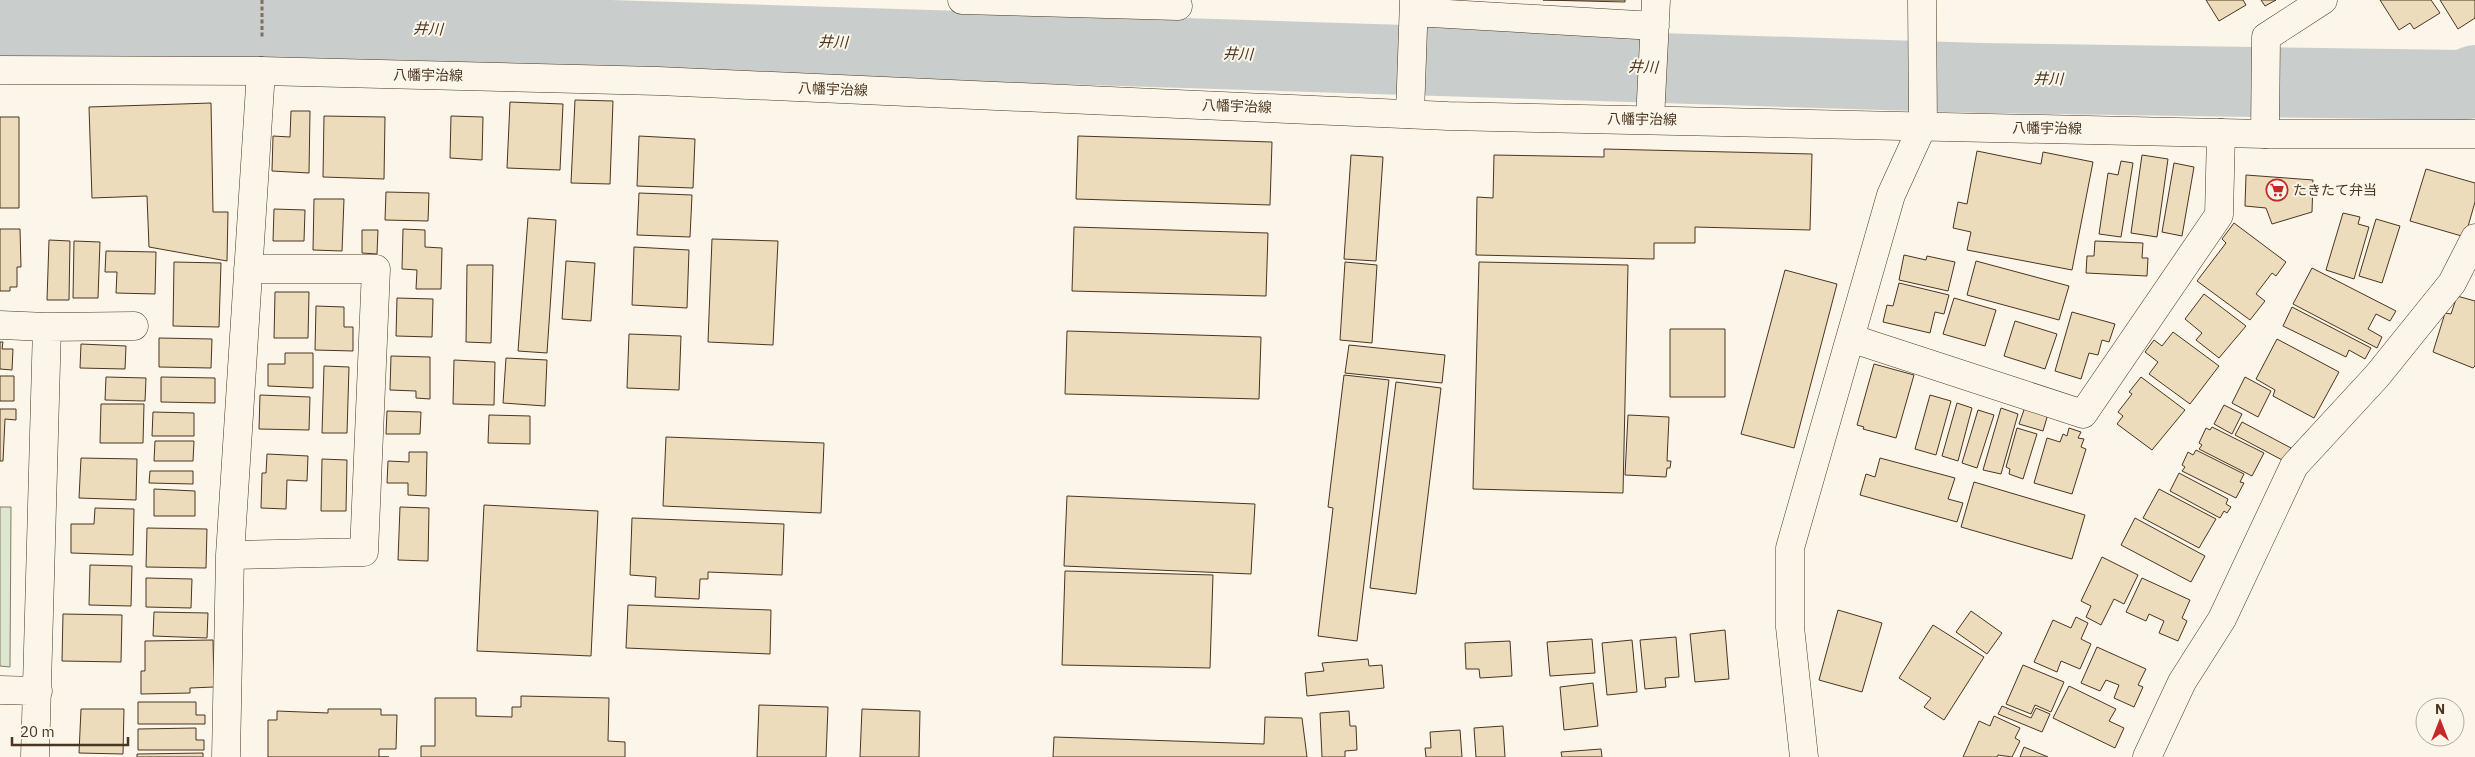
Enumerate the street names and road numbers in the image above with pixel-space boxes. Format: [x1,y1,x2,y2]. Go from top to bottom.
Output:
street label: 八幡宇治線 [393,65,463,85]
street label: 八幡宇治線 [798,79,868,99]
street label: 八幡宇治線 [1202,96,1272,116]
street label: 八幡宇治線 [1607,109,1677,129]
street label: 八幡宇治線 [2012,118,2082,138]

